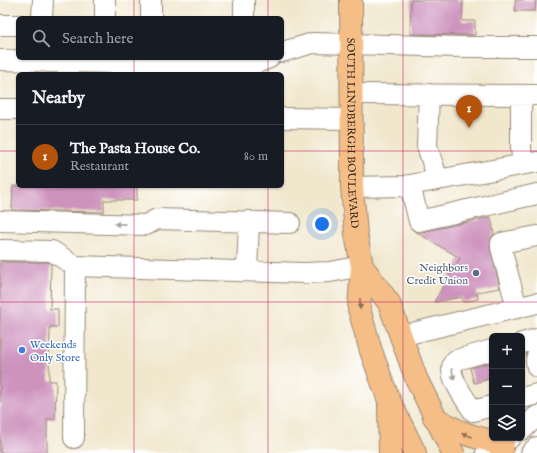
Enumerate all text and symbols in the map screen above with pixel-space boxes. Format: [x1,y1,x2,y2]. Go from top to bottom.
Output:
search box [16,16,284,60]
icon: search [30,27,52,49]
text: Search here [62,29,133,48]
street label: SOUTH LINDBERGH BOULEVARD [343,38,361,229]
text: Nearby [32,88,85,109]
pin: 1 [456,95,482,128]
text: The Pasta House Co. [70,139,200,158]
text: 1 [43,148,47,165]
text: 80 m [244,148,268,165]
text: Restaurant [70,158,129,175]
your location [312,214,332,234]
one-way arrow [113,221,126,227]
place label: Neighbors Credit Union [407,261,468,288]
marker: Neighbors Credit Union [471,268,481,278]
one-way arrow [357,298,363,311]
map controls [489,333,525,441]
button: + [489,333,525,369]
place label: Weekends Only Store [30,338,80,365]
marker: Weekends Only Store [17,345,27,355]
one-way arrow [451,367,457,380]
button: − [489,369,525,405]
button: layers [489,405,525,441]
one-way arrow [460,432,472,438]

